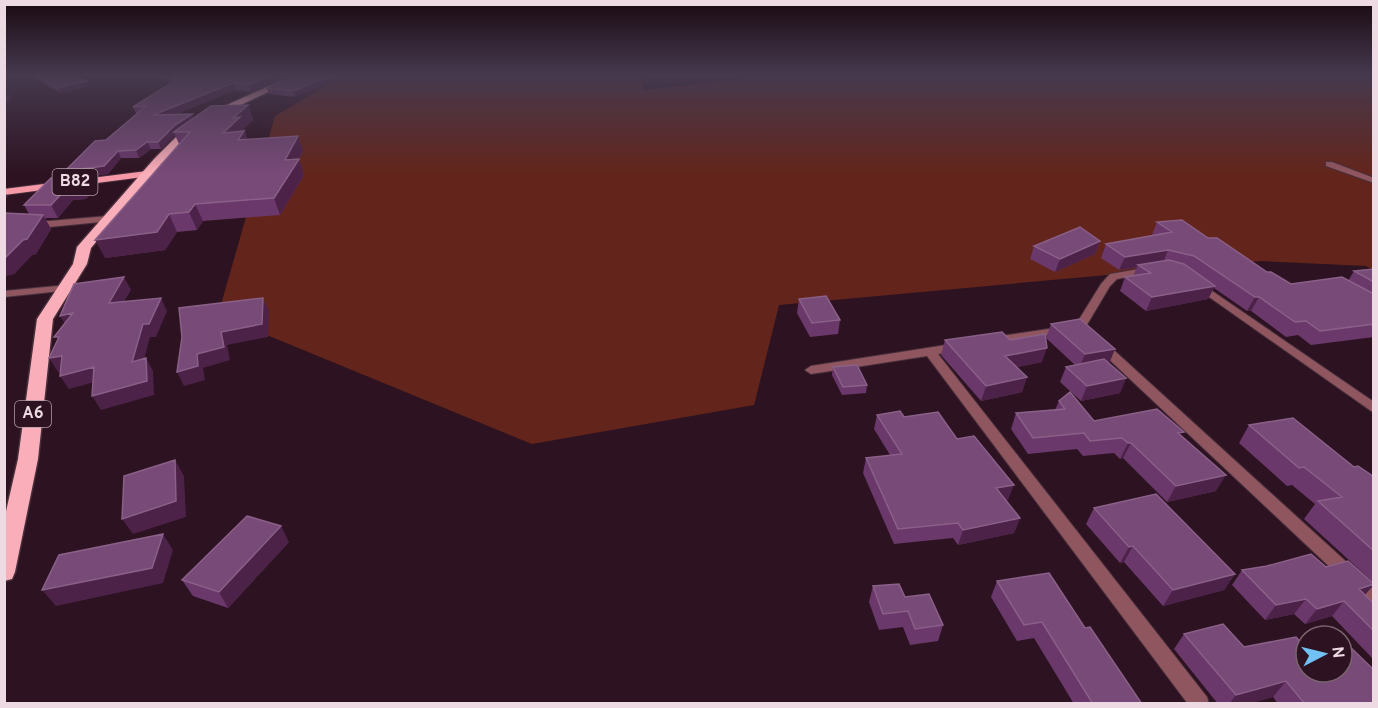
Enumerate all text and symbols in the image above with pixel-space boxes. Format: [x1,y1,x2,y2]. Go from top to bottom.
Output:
road number: B82 [52,169,98,195]
road number: A6 [15,401,51,427]
north arrow [1294,624,1354,684]
text: N [1326,645,1348,659]

